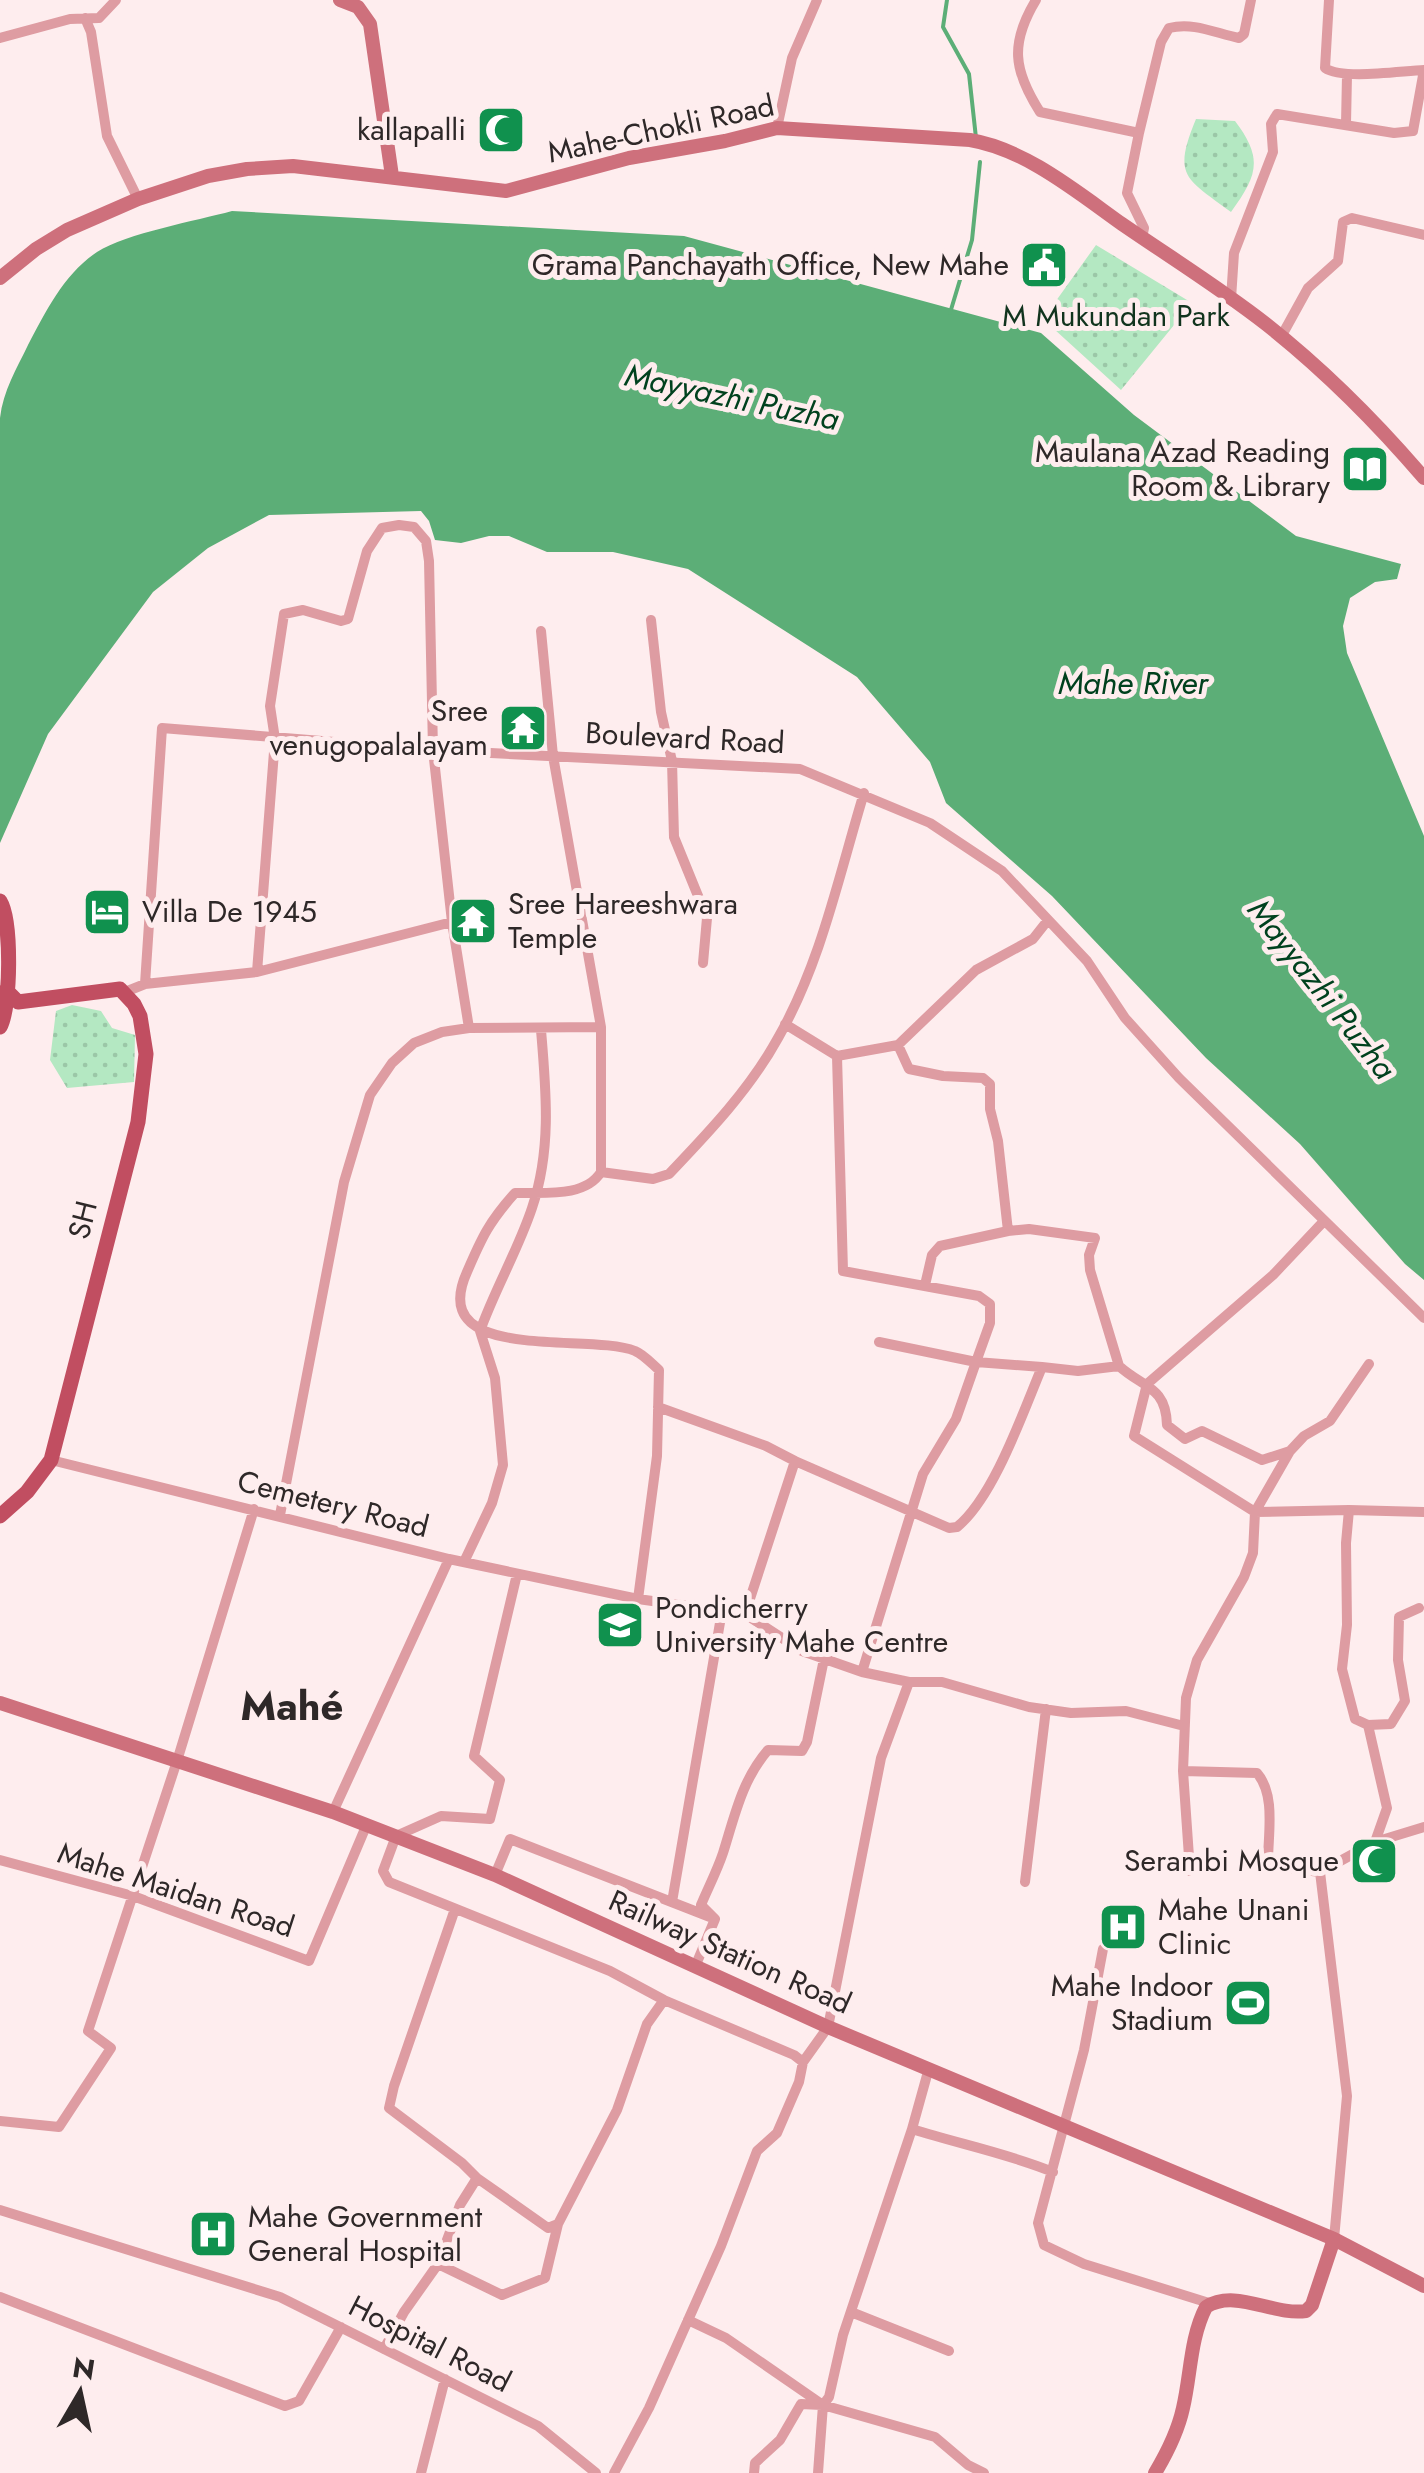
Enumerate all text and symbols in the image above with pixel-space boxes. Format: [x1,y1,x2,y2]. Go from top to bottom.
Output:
street label: Mahe-Chokli Road [544,84,778,174]
mosque icon: kallapalli [475,104,527,156]
place label: kallapalli [357,108,466,151]
public building icon: Grama Panchayath Office, New Mahe [1018,239,1070,291]
place label: Grama Panchayath Office, New Mahe [532,243,1009,286]
park label: M Mukundan Park [1002,294,1231,337]
water label: Mayyazhi Puzha [621,352,844,442]
place label: Maulana Azad Reading Room & Library [1035,430,1331,507]
library icon: Maulana Azad Reading Room & Library [1339,443,1391,495]
water label: Mahe River [1058,660,1210,706]
place label: Sree venugopalalayam [270,689,488,766]
temple icon: Sree venugopalalayam [497,702,549,754]
street label: Boulevard Road [584,711,786,764]
place label: Sree Hareeshwara Temple [508,882,738,959]
hotel icon: Villa De 1945 [81,886,133,938]
water label: Mayyazhi Puzha [1237,889,1407,1089]
place label: Villa De 1945 [142,890,317,933]
temple icon: Sree Hareeshwara Temple [447,895,499,947]
street label: SH [57,1196,108,1243]
street label: Cemetery Road [233,1459,433,1548]
place label: Pondicherry University Mahe Centre [655,1586,948,1663]
school or university icon: Pondicherry University Mahe Centre [594,1599,646,1651]
district label: Mahé [241,1677,343,1735]
street label: Mahe Maidan Road [52,1831,300,1948]
mosque icon: Serambi Mosque [1348,1835,1400,1887]
place label: Serambi Mosque [1124,1839,1339,1882]
street label: Railway Station Road [602,1879,859,2024]
place label: Mahe Unani Clinic [1158,1888,1309,1965]
hospital icon: Mahe Unani Clinic [1097,1901,1149,1953]
place label: Mahe Indoor Stadium [1051,1964,1214,2041]
sports icon: Mahe Indoor Stadium [1222,1977,1274,2029]
place label: Mahe Government General Hospital [248,2195,483,2272]
hospital icon: Mahe Government General Hospital [187,2208,239,2260]
street label: Hospital Road [342,2284,519,2403]
north arrow [30,2343,130,2443]
text: N [70,2347,98,2391]

